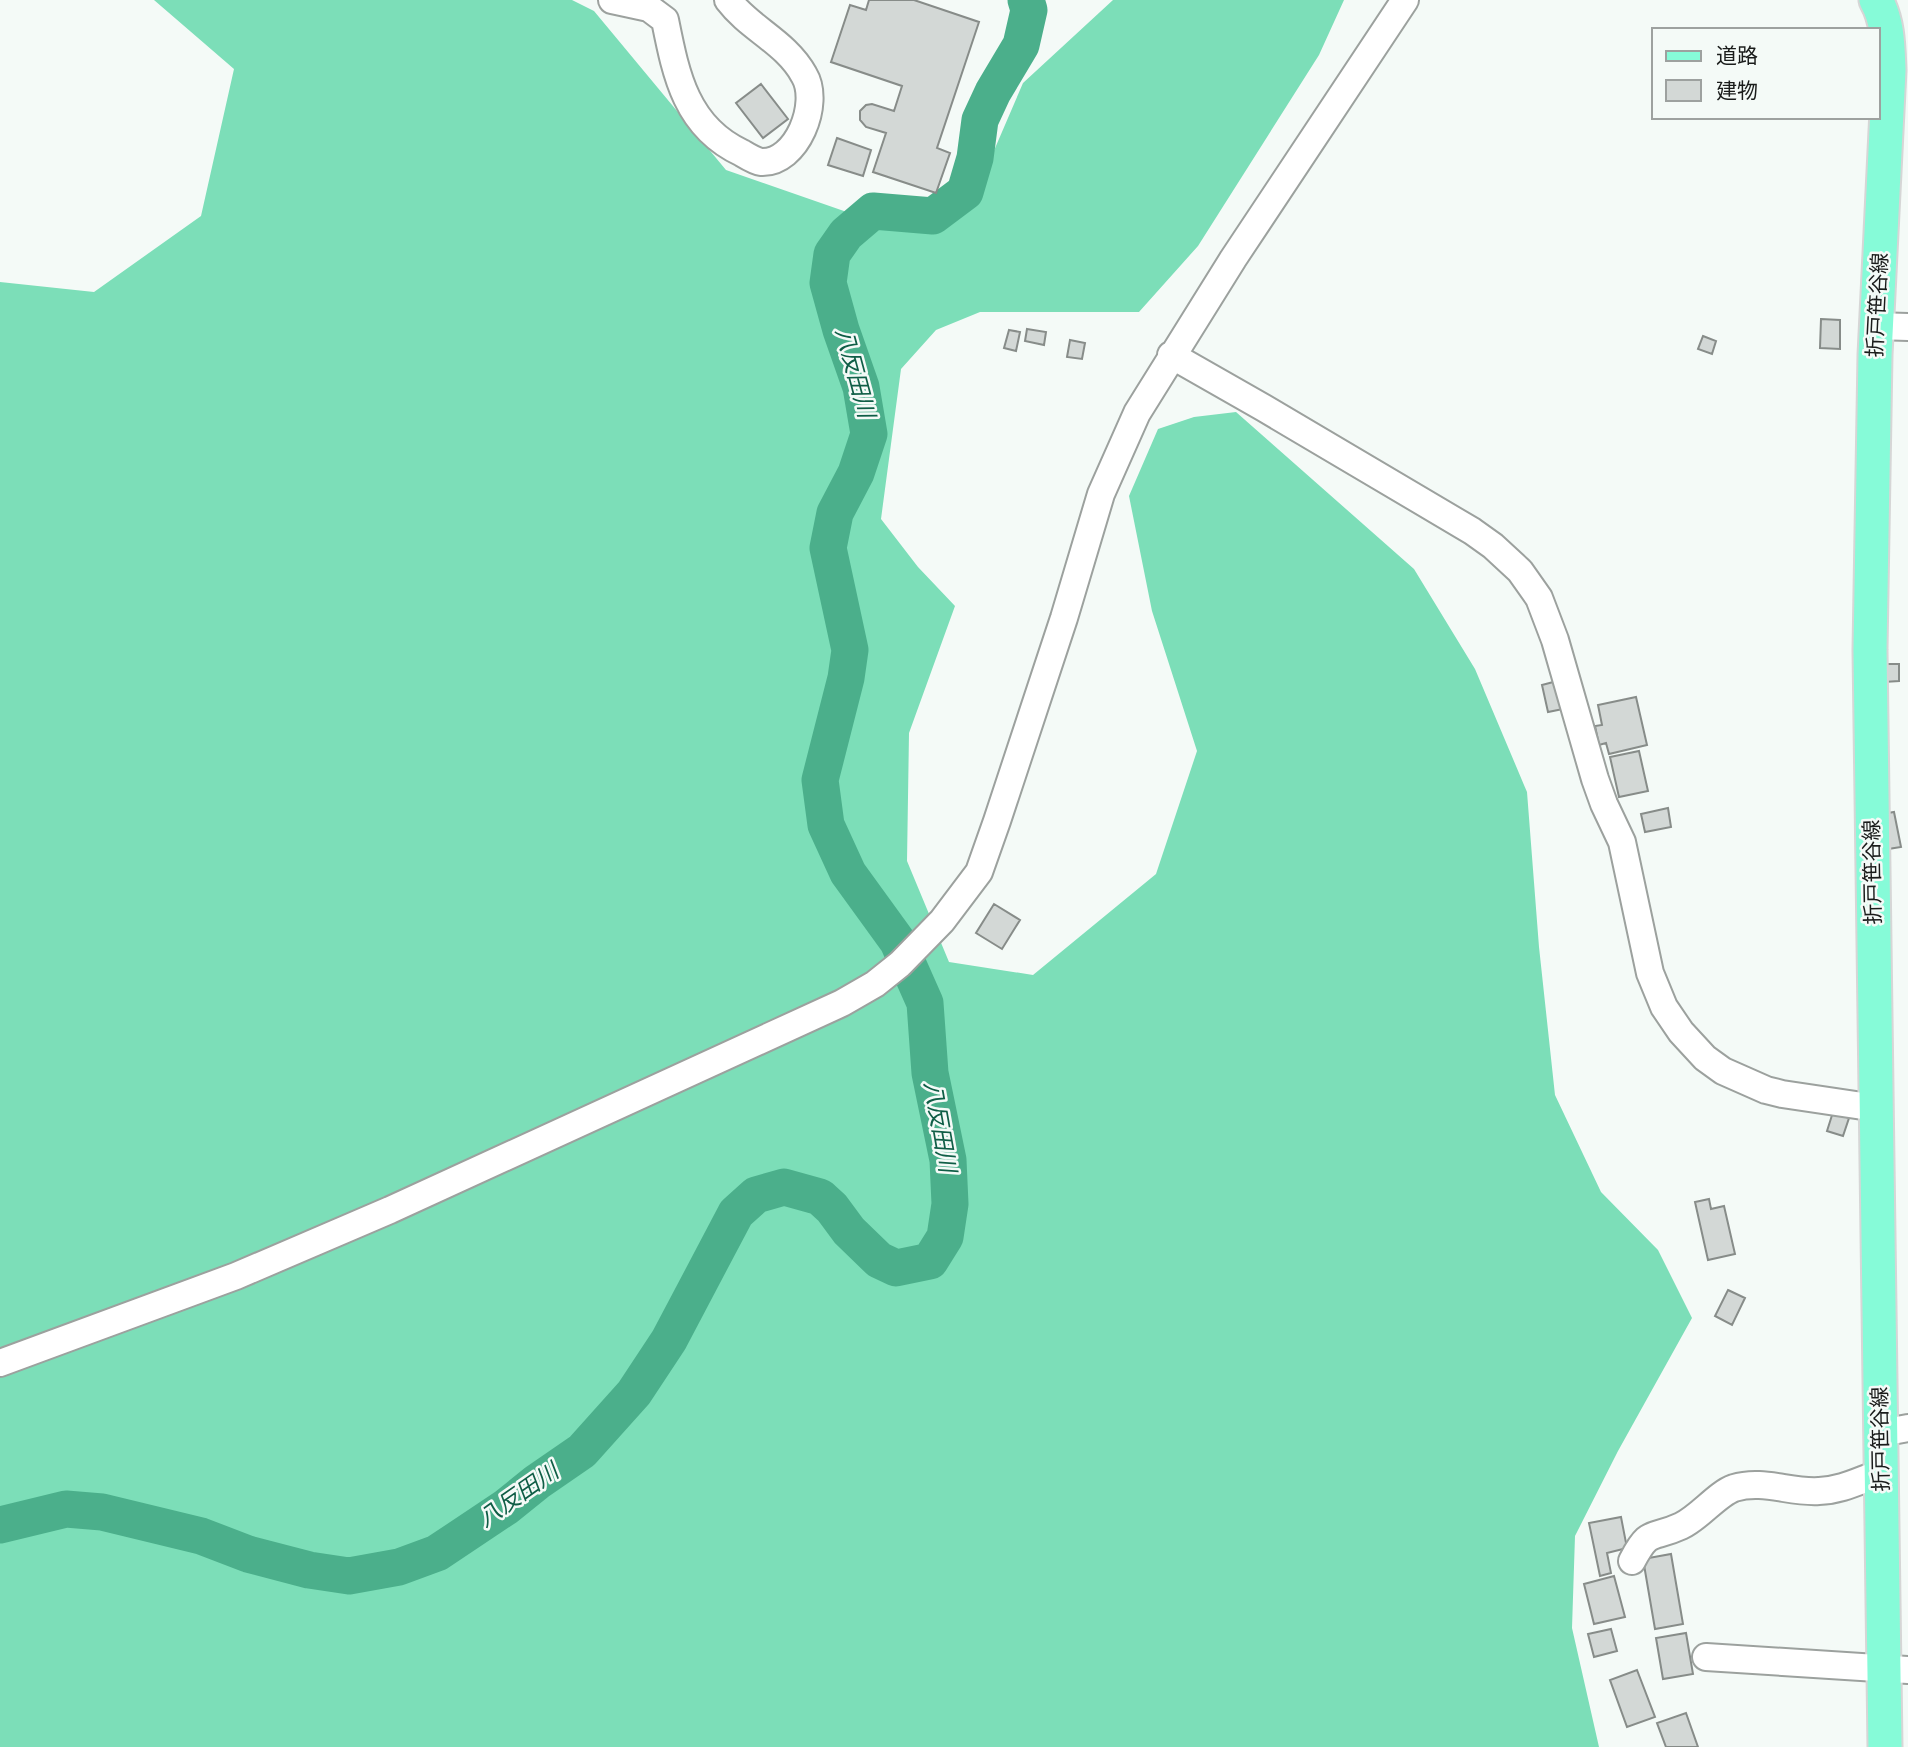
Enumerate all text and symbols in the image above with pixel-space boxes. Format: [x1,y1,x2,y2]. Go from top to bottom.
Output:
legend [1652,28,1880,119]
text: 道路 [1716,45,1758,67]
text: 建物 [1716,80,1758,102]
street label: 折戸笹谷線 [1864,252,1891,358]
water label: 八反田川 [831,325,879,423]
street label: 折戸笹谷線 [1861,819,1884,925]
water label: 八反田川 [920,1080,960,1177]
street label: 折戸笹谷線 [1869,1386,1892,1492]
water label: 八反田川 [474,1458,566,1532]

